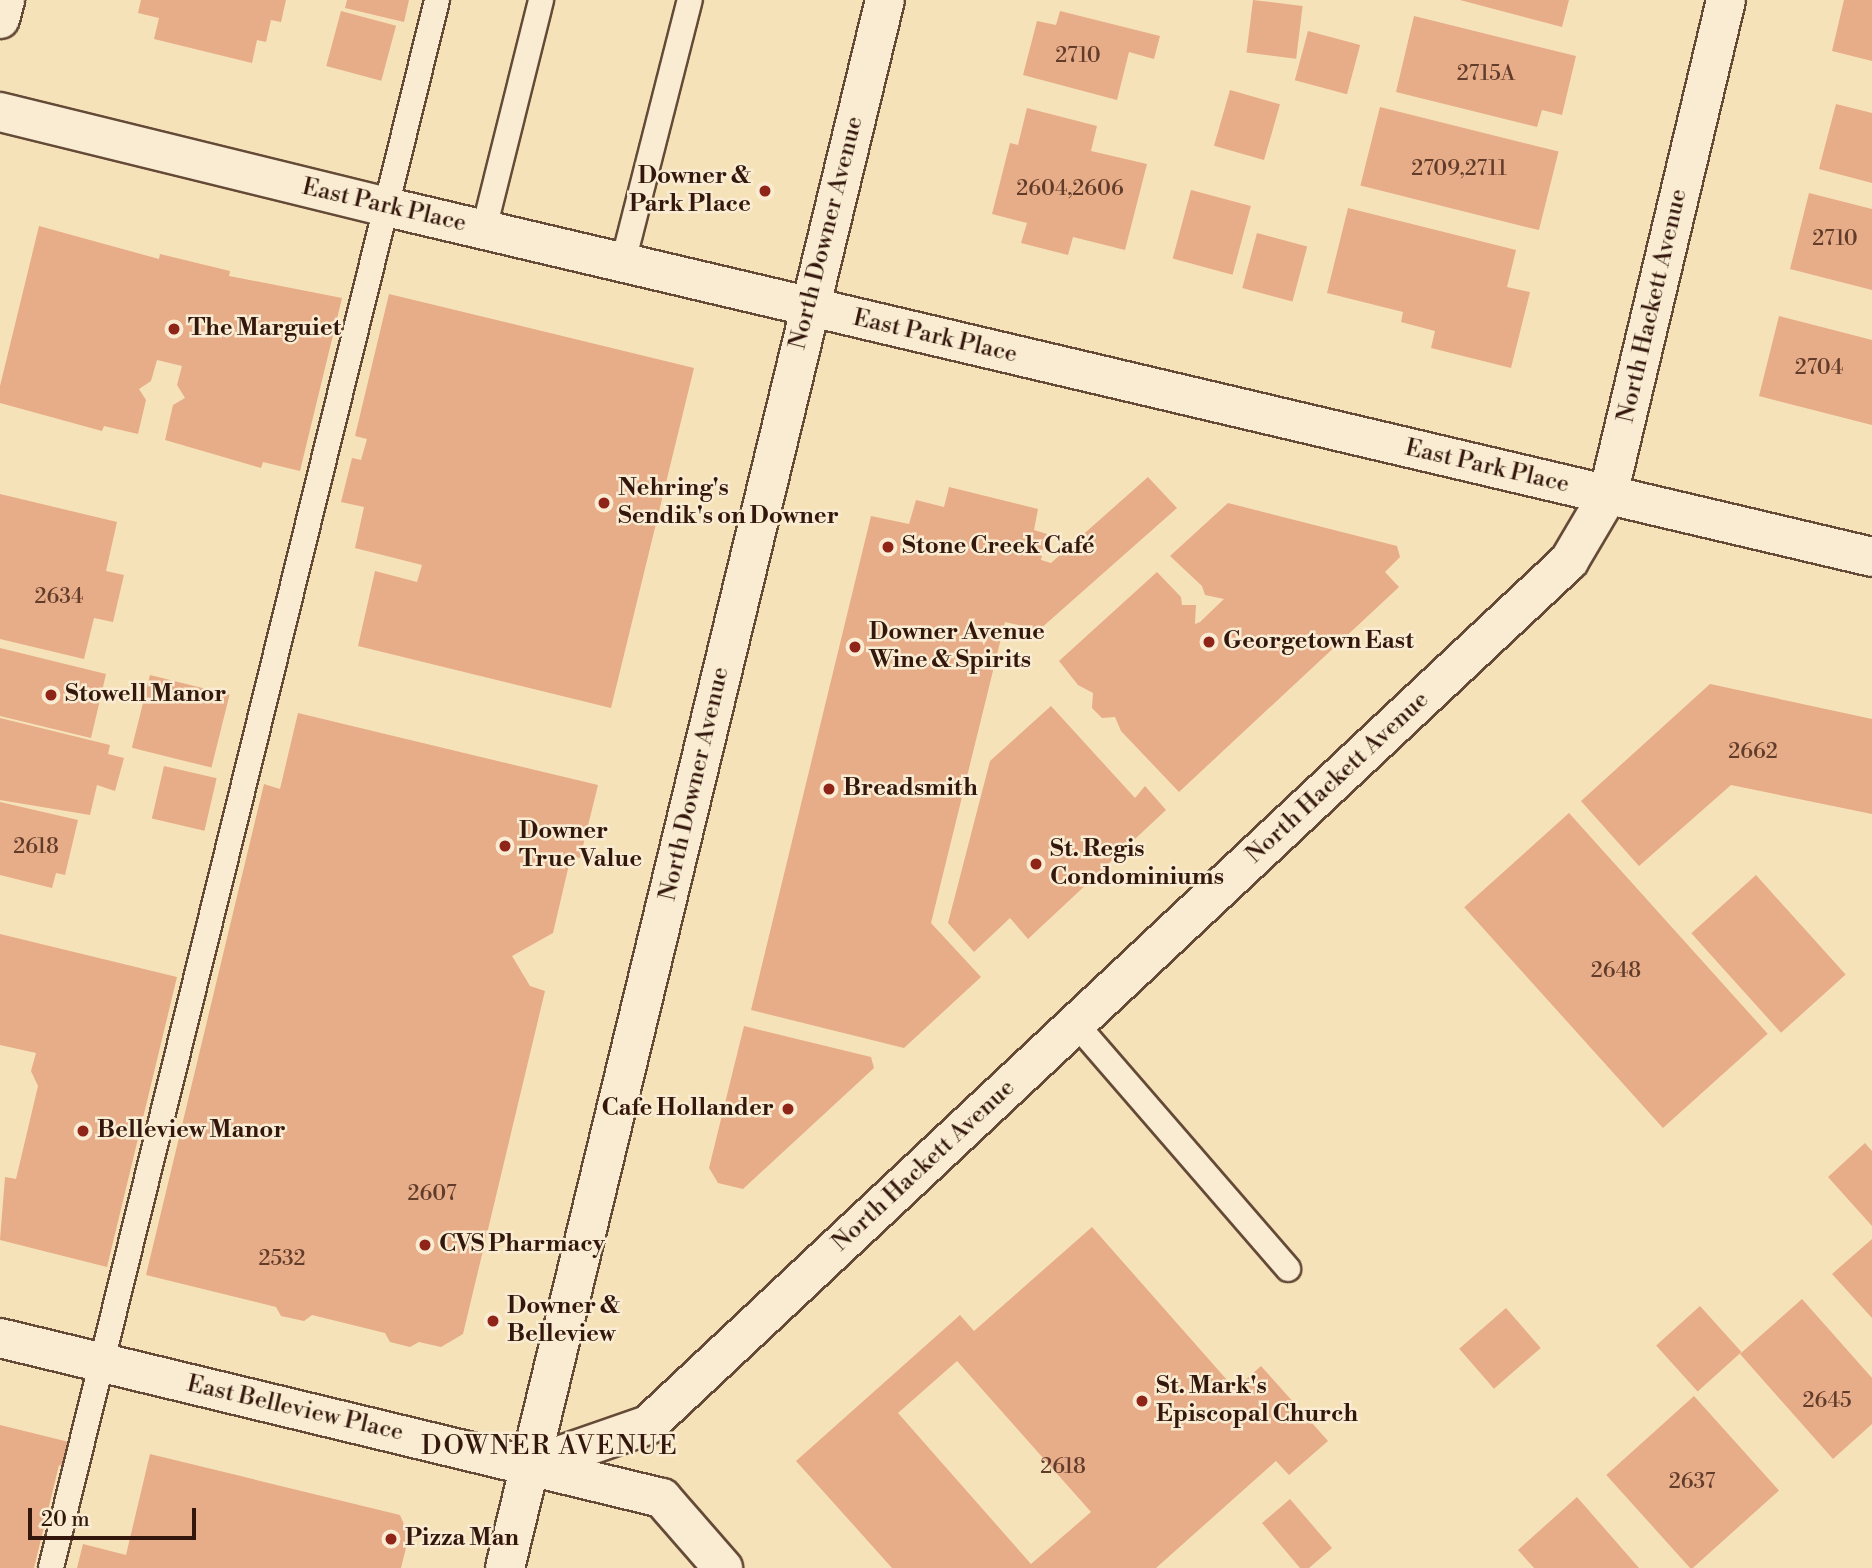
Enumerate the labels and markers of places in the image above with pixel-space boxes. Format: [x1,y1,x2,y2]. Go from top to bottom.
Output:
place label: Downer & Park Place [629,163,751,219]
marker: Downer & Park Place [757,183,773,199]
place label: The Marguiet [188,315,341,343]
marker: The Marguiet [166,321,182,337]
place label: Nehring's Sendik's on Downer [618,475,839,531]
marker: Nehring's Sendik's on Downer [596,495,612,511]
place label: Stone Creek Café [902,533,1095,561]
marker: Stone Creek Café [880,539,896,555]
place label: Downer Avenue Wine & Spirits [869,619,1045,675]
place label: Georgetown East [1223,628,1414,656]
marker: Georgetown East [1201,634,1217,650]
marker: Downer Avenue Wine & Spirits [847,639,863,655]
place label: Stowell Manor [65,681,226,709]
marker: Stowell Manor [43,687,59,703]
place label: Breadsmith [843,775,978,803]
marker: Breadsmith [821,781,837,797]
place label: Downer True Value [519,818,642,874]
place label: St. Regis Condominiums [1050,836,1224,892]
marker: Downer True Value [497,838,513,854]
marker: St. Regis Condominiums [1028,856,1044,872]
place label: Cafe Hollander [602,1095,774,1123]
marker: Cafe Hollander [780,1101,796,1117]
place label: Belleview Manor [97,1117,286,1145]
marker: Belleview Manor [75,1123,91,1139]
place label: CVS Pharmacy [439,1231,605,1259]
marker: CVS Pharmacy [417,1237,433,1253]
place label: Downer & Belleview [507,1293,620,1349]
marker: Downer & Belleview [485,1313,501,1329]
place label: St. Mark's Episcopal Church [1156,1373,1358,1429]
marker: St. Mark's Episcopal Church [1134,1393,1150,1409]
place label: Pizza Man [405,1525,519,1553]
marker: Pizza Man [383,1531,399,1547]

